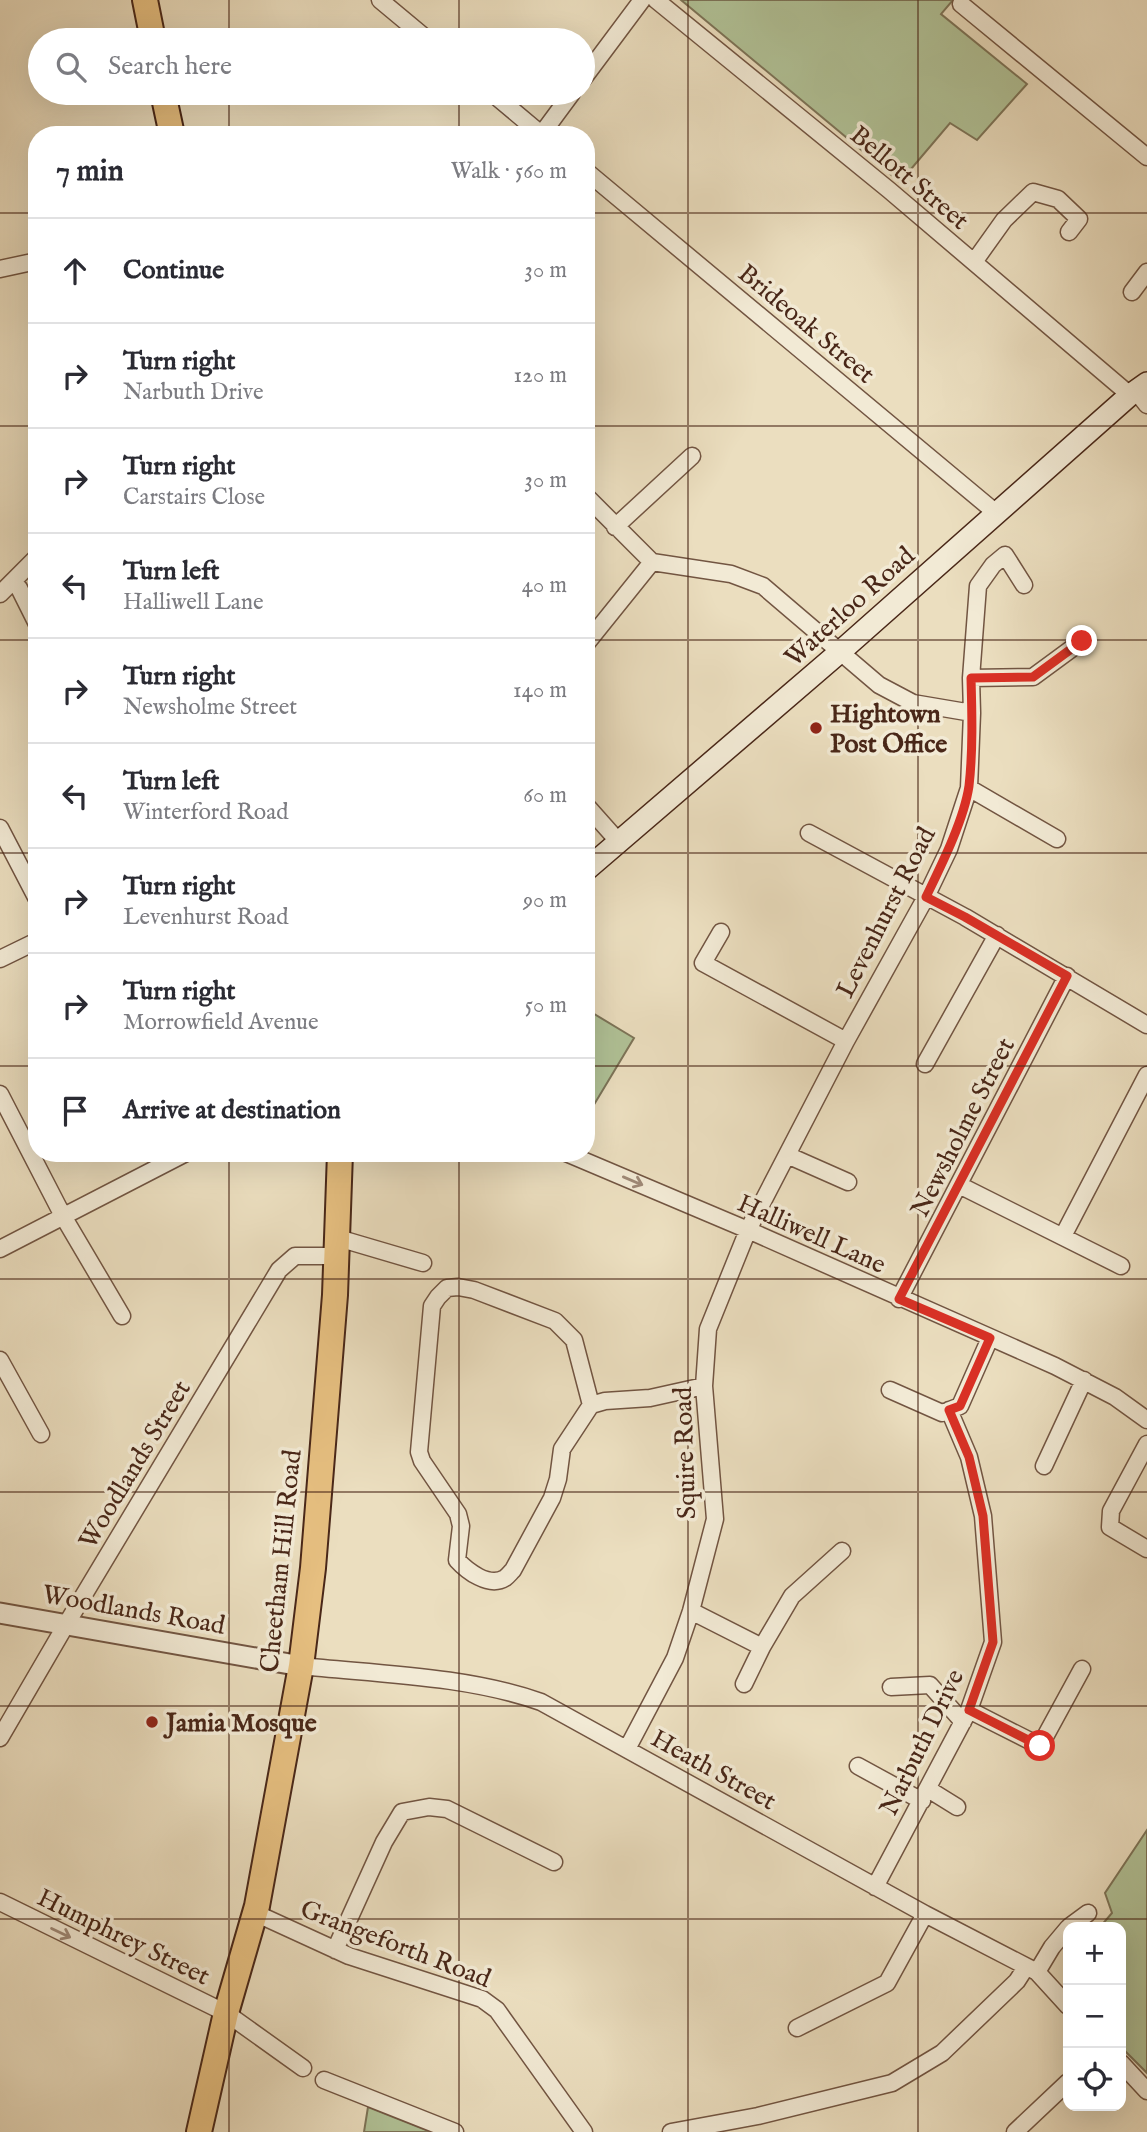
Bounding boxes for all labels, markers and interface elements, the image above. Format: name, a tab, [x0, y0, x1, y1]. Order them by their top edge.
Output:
search box	[28, 28, 595, 105]
icon: search	[52, 48, 90, 86]
text: Search here	[108, 50, 232, 83]
street label: Bellott Street	[843, 119, 975, 238]
text: 7 min	[56, 153, 124, 191]
text: Walk · 560 m	[451, 157, 567, 186]
icon: ahead	[56, 252, 94, 290]
text: Continue	[123, 254, 224, 287]
text: 30 m	[524, 256, 567, 285]
street label: Brideoak Street	[731, 257, 881, 391]
text: Turn right	[123, 345, 236, 378]
icon: right	[56, 357, 94, 395]
text: 120 m	[514, 361, 567, 390]
text: Narbuth Drive	[123, 378, 263, 407]
text: Turn right	[123, 450, 236, 483]
icon: right	[56, 462, 94, 500]
text: 30 m	[524, 466, 567, 495]
text: Carstairs Close	[123, 483, 265, 512]
street label: Waterloo Road	[778, 540, 922, 674]
text: Turn left	[123, 555, 220, 588]
icon: left	[56, 567, 94, 605]
text: 40 m	[522, 571, 567, 600]
text: Halliwell Lane	[123, 588, 264, 617]
route end	[1066, 625, 1097, 656]
text: Turn right	[123, 660, 236, 693]
icon: right	[56, 672, 94, 710]
text: 140 m	[513, 676, 567, 705]
text: Newsholme Street	[123, 693, 297, 722]
place label: Hightown Post Office	[830, 698, 947, 761]
marker: Hightown Post Office	[808, 720, 824, 736]
text: Turn left	[123, 765, 220, 798]
icon: left	[56, 777, 94, 815]
text: 60 m	[523, 781, 567, 810]
text: Winterford Road	[123, 798, 288, 827]
street label: Levenhurst Road	[829, 822, 944, 1004]
text: Turn right	[123, 870, 236, 903]
icon: right	[56, 882, 94, 920]
text: 90 m	[523, 886, 567, 915]
text: Levenhurst Road	[123, 903, 288, 932]
text: Turn right	[123, 975, 236, 1008]
icon: right	[56, 987, 94, 1025]
text: 50 m	[525, 991, 567, 1020]
text: Morrowfield Avenue	[123, 1008, 319, 1037]
street label: Newsholme Street	[904, 1032, 1023, 1223]
icon: arrive	[56, 1092, 94, 1130]
text: Arrive at destination	[123, 1094, 341, 1127]
one-way arrow	[621, 1176, 643, 1189]
street label: Halliwell Lane	[732, 1187, 891, 1282]
street label: Woodlands Street	[72, 1374, 199, 1555]
street label: Squire Road	[667, 1386, 704, 1520]
street label: Cheetham Hill Road	[253, 1448, 310, 1674]
street label: Woodlands Road	[40, 1578, 228, 1643]
street label: Narbuth Drive	[873, 1664, 972, 1821]
place label: Jamia Mosque	[163, 1707, 317, 1740]
marker: Jamia Mosque	[144, 1714, 160, 1730]
street label: Heath Street	[645, 1722, 782, 1818]
route start	[1024, 1730, 1055, 1761]
street label: Humphrey Street	[32, 1881, 215, 1993]
street label: Grangeforth Road	[296, 1893, 495, 1996]
map controls	[1063, 1922, 1126, 2111]
button: +	[1063, 1922, 1126, 1985]
one-way arrow	[50, 1926, 71, 1940]
button: −	[1063, 1985, 1126, 2048]
button: locate	[1063, 2048, 1126, 2111]

